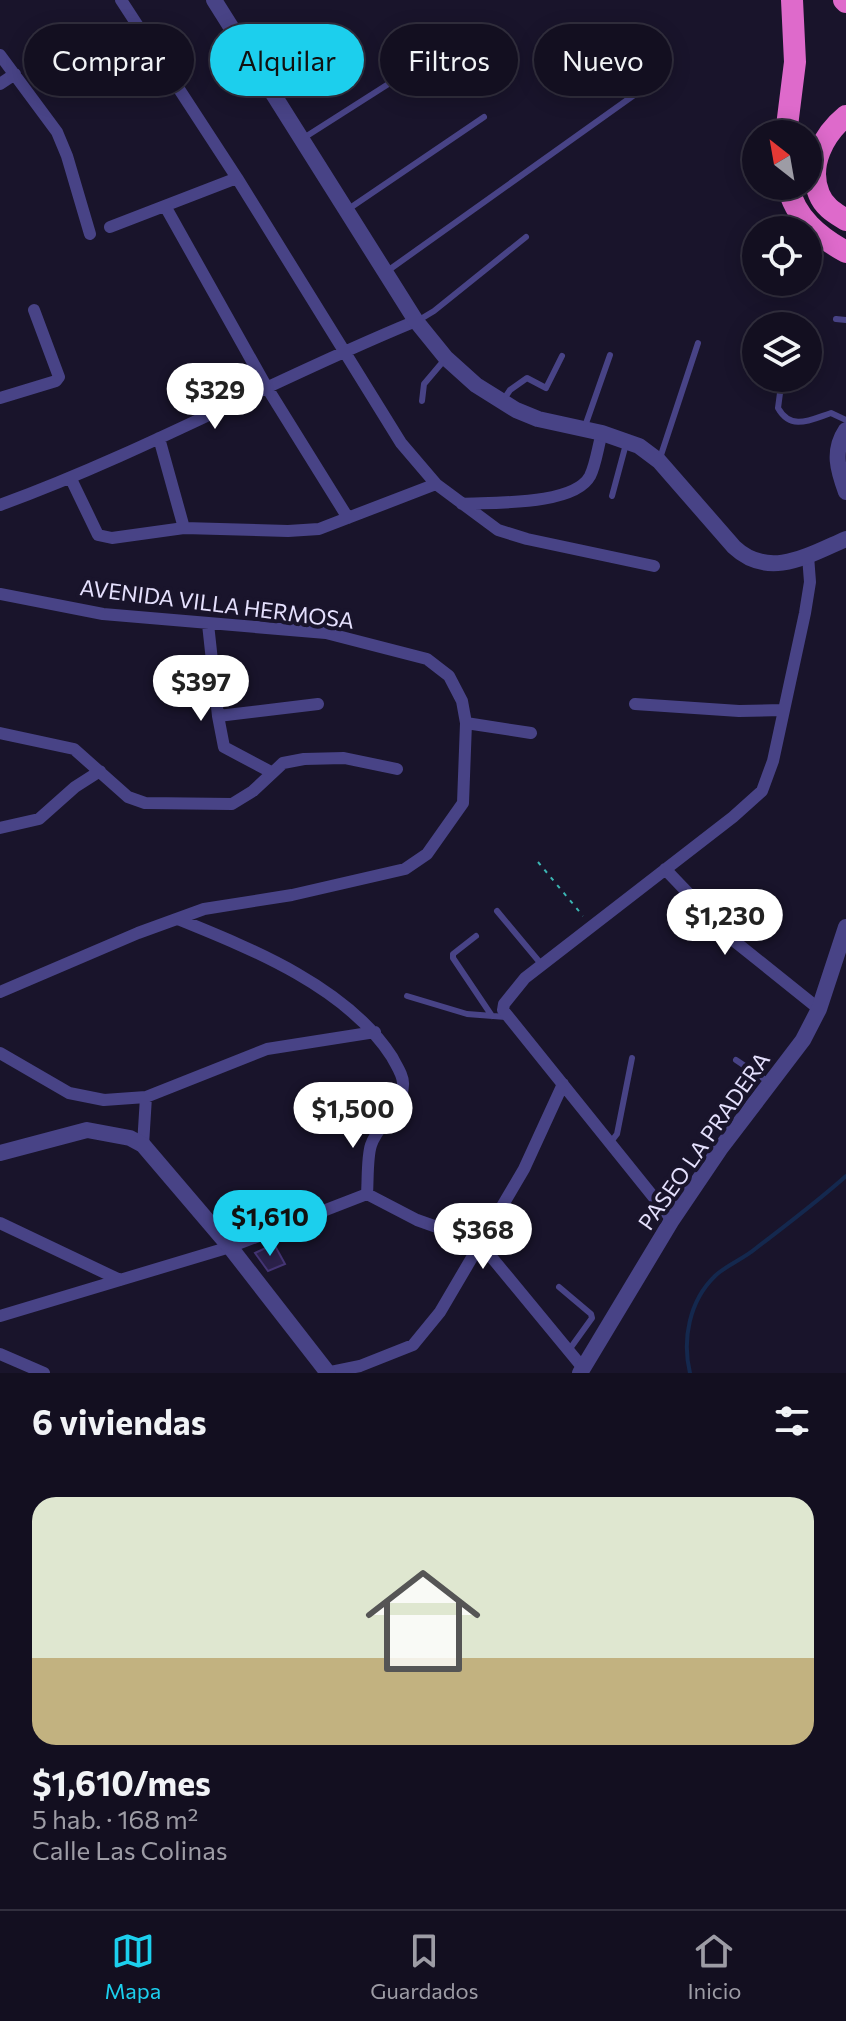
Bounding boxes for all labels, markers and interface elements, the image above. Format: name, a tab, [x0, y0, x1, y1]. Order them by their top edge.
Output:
chip: Comprar	[24, 24, 194, 96]
chip: Alquilar	[210, 24, 364, 96]
chip: Filtros	[380, 24, 518, 96]
chip: Nuevo	[534, 24, 672, 96]
north arrow	[742, 120, 822, 200]
map controls	[742, 120, 822, 392]
button: locate	[742, 216, 822, 296]
button: layers	[742, 312, 822, 392]
pin: $329	[168, 363, 262, 431]
text: $329	[185, 373, 245, 404]
street label: AVENIDA VILLA HERMOSA	[78, 573, 356, 634]
pin: $397	[154, 655, 248, 723]
text: $397	[171, 665, 231, 696]
pin: $1,230	[660, 889, 790, 957]
text: $1,230	[685, 899, 765, 930]
street label: PASEO LA PRADERA	[632, 1047, 775, 1235]
pin: $1,500	[288, 1082, 418, 1150]
text: $1,500	[312, 1092, 394, 1123]
pin: $1,610	[205, 1190, 335, 1258]
text: $1,610	[231, 1200, 309, 1231]
pin: $368	[436, 1203, 530, 1271]
text: $368	[452, 1213, 514, 1244]
icon: filters	[770, 1399, 814, 1443]
text: 6 viviendas	[32, 1400, 207, 1442]
icon: home	[351, 1549, 495, 1693]
text: $1,610/mes	[32, 1761, 211, 1803]
text: 5 hab. · 168 m²	[32, 1803, 198, 1834]
text: Calle Las Colinas	[32, 1834, 228, 1865]
tab: Mapa	[104, 1929, 161, 2004]
tab: Guardados	[370, 1929, 478, 2004]
tab: Inicio	[687, 1929, 742, 2004]

